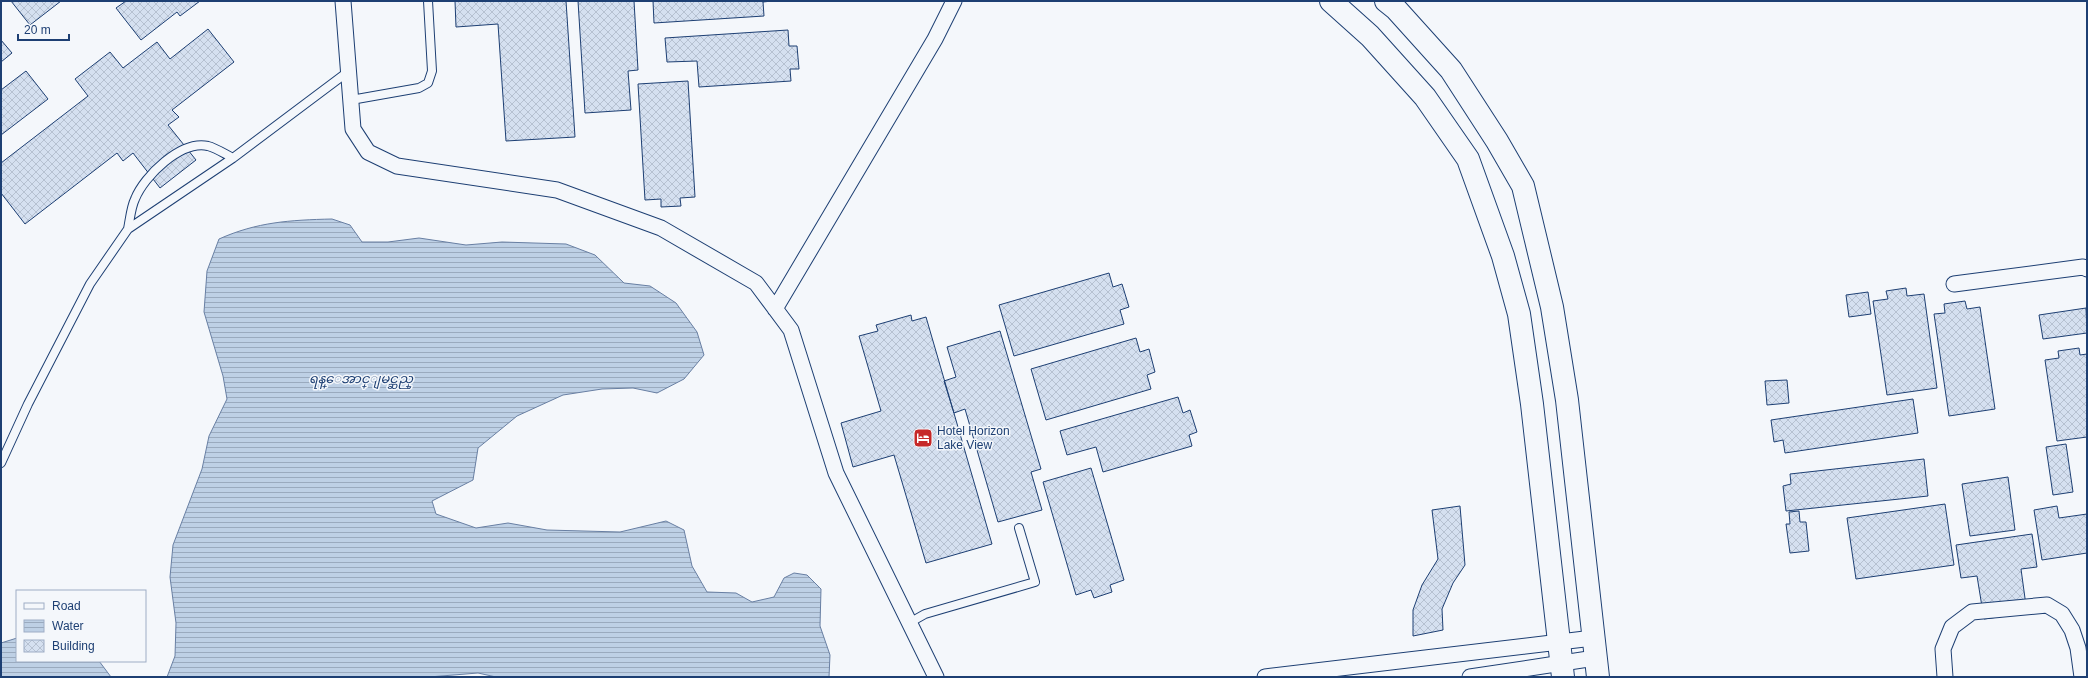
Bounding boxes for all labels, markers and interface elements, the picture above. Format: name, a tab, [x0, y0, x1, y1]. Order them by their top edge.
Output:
scale bar	[18, 16, 69, 42]
text: 20 m	[24, 23, 51, 37]
water label: ရန္ေအာင္ျမင္ဆည္	[309, 371, 414, 390]
place label: Hotel Horizon Lake View	[937, 424, 1010, 452]
hotel icon: Hotel Horizon Lake View	[912, 427, 934, 449]
legend	[16, 590, 146, 662]
text: Road	[52, 599, 81, 613]
text: Water	[52, 619, 84, 633]
text: Building	[52, 639, 95, 653]

